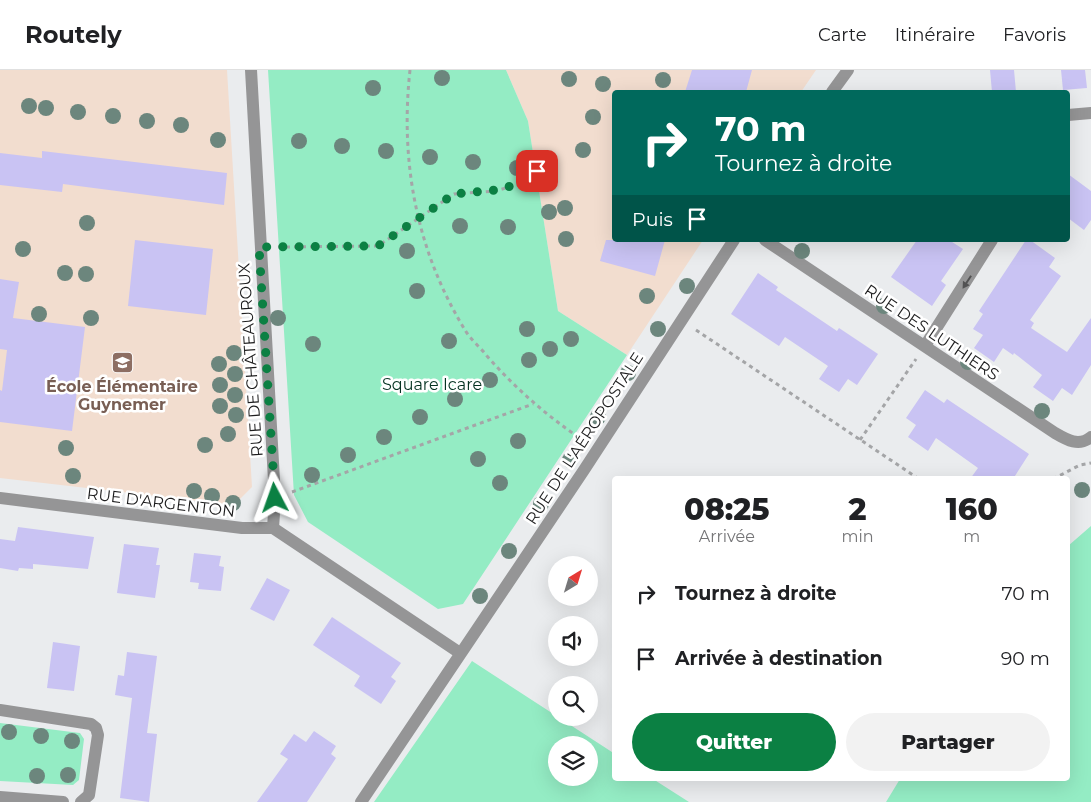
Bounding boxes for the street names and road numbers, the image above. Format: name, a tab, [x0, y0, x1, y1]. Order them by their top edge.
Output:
street label: RUE DE CHÂTEAUROUX	[234, 262, 267, 458]
street label: RUE DES LUTHIERS	[861, 280, 1003, 385]
street label: RUE DE L'AÉROPOSTALE	[522, 349, 647, 528]
street label: RUE D'ARGENTON	[86, 484, 236, 521]

